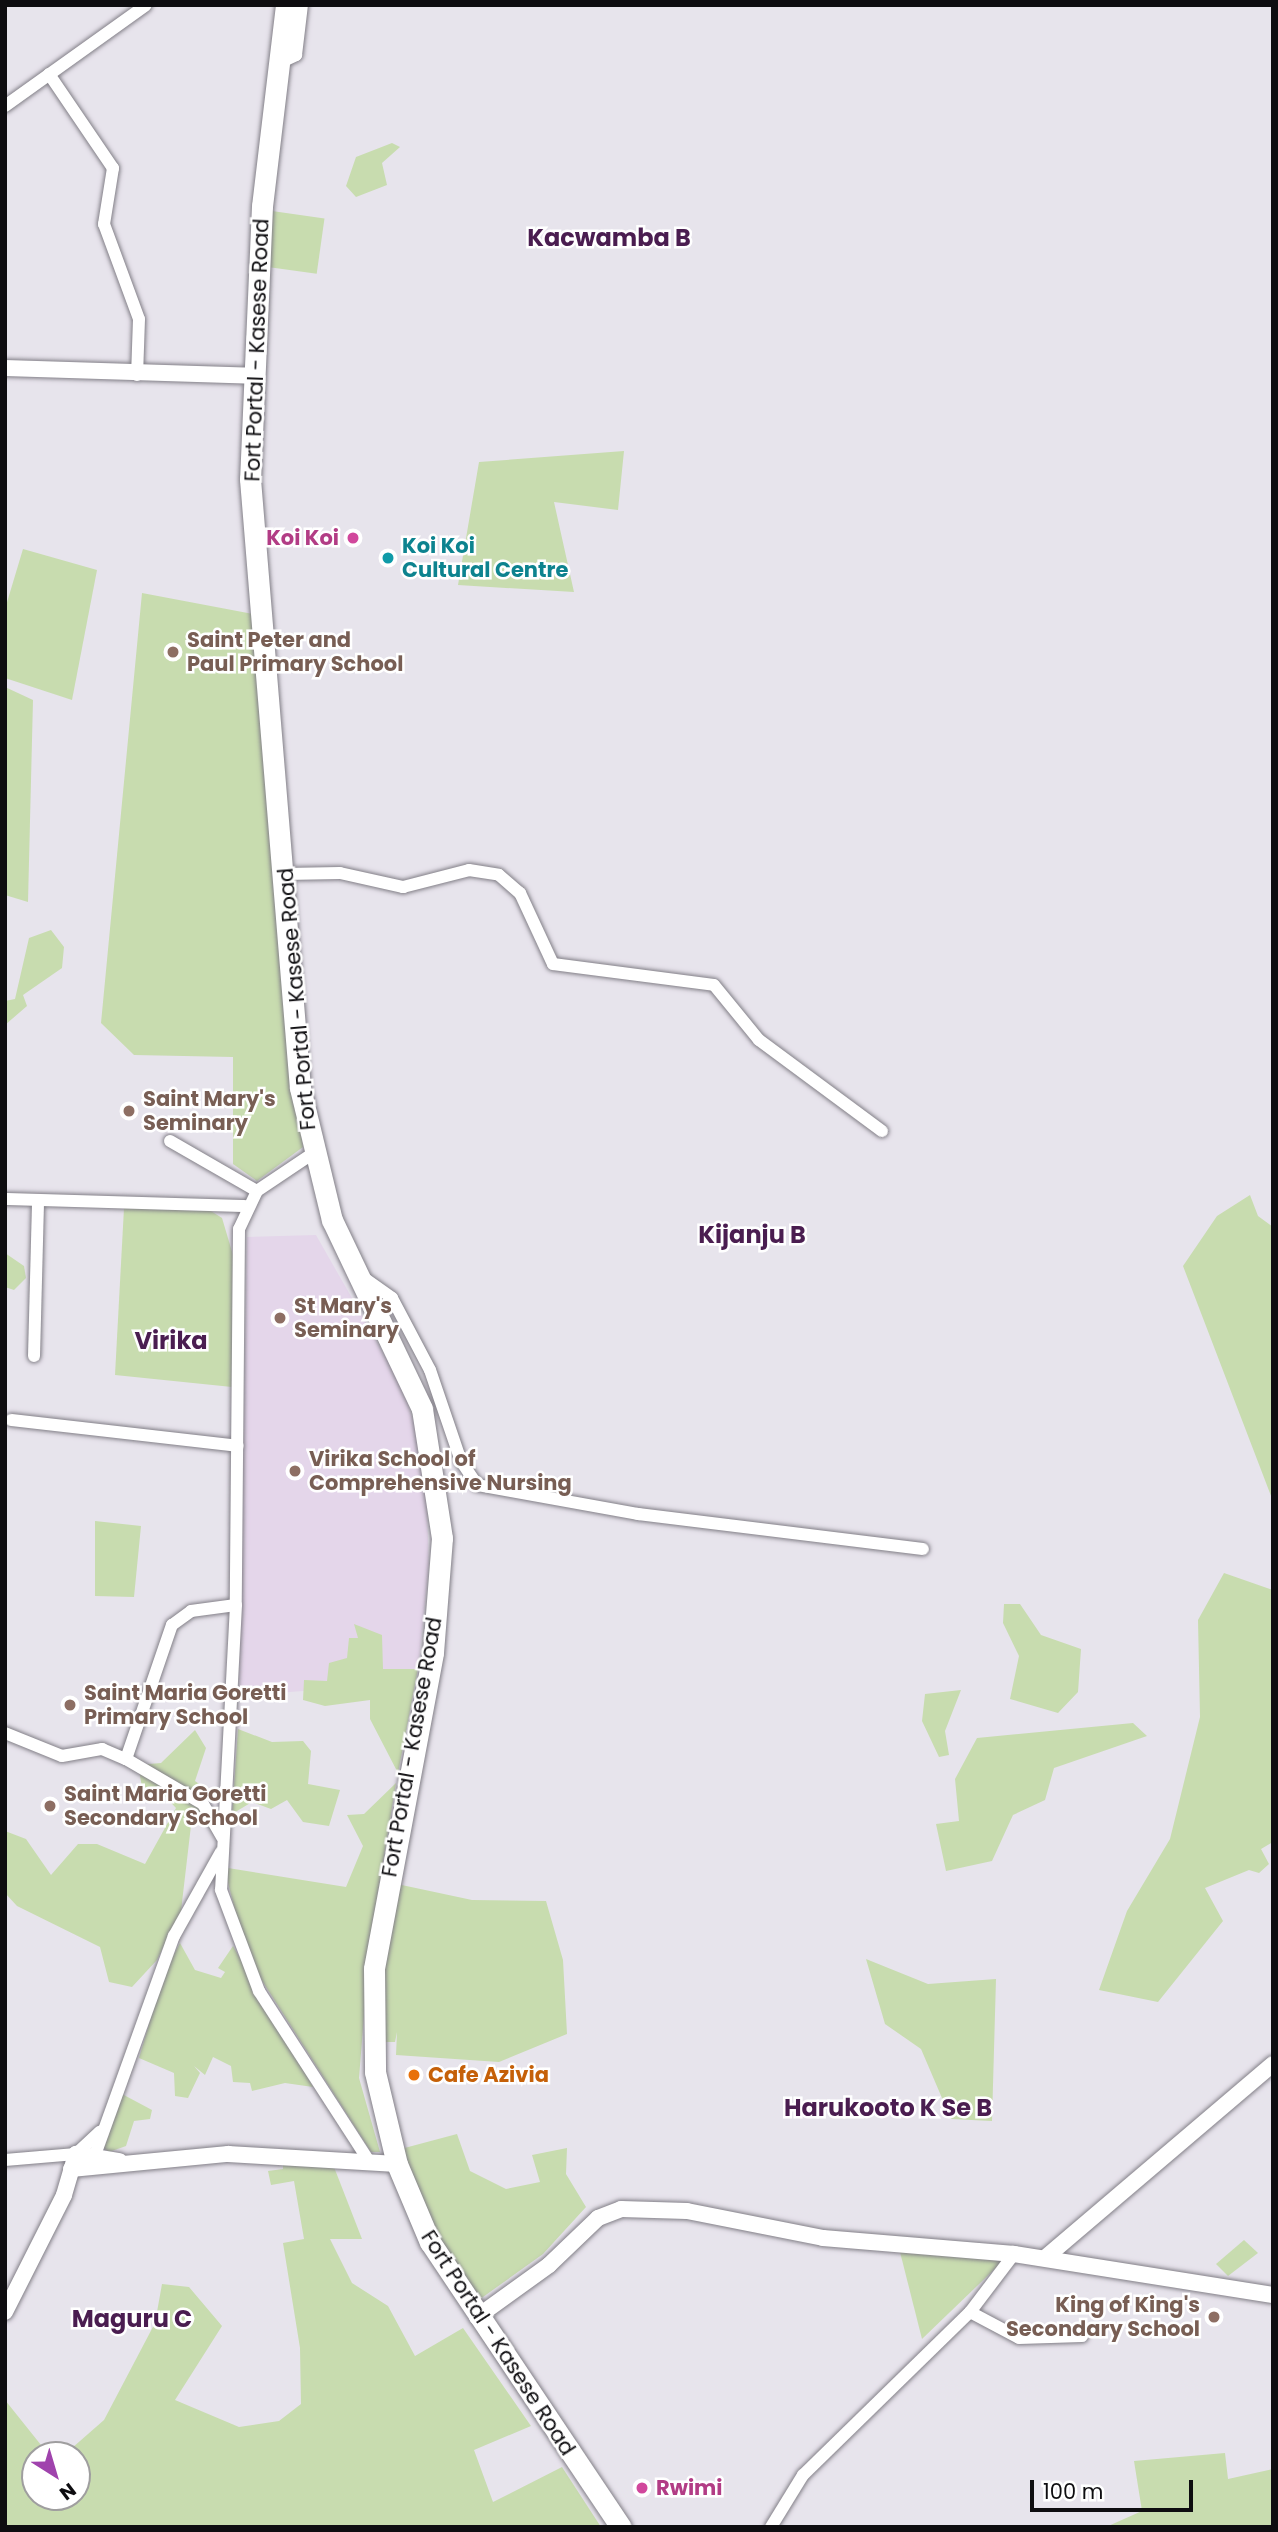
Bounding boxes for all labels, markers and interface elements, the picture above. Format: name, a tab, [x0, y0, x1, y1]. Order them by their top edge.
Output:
street label: Fort Portal - Kasese Road	[240, 218, 274, 482]
district label: Kacwamba B	[527, 224, 691, 252]
place label: Koi Koi	[266, 525, 339, 551]
marker: Koi Koi	[345, 530, 361, 546]
place label: Koi Koi Cultural Centre	[402, 533, 568, 583]
marker: Koi Koi Cultural Centre	[380, 550, 396, 566]
place label: Saint Peter and Paul Primary School	[187, 627, 403, 677]
marker: Saint Peter and Paul Primary School	[165, 644, 181, 660]
street label: Fort Portal - Kasese Road	[273, 867, 321, 1131]
place label: Saint Mary's Seminary	[143, 1086, 276, 1136]
marker: Saint Mary's Seminary	[121, 1103, 137, 1119]
district label: Kijanju B	[698, 1221, 806, 1249]
place label: St Mary's Seminary	[294, 1293, 399, 1343]
marker: St Mary's Seminary	[272, 1310, 288, 1326]
district label: Virika	[134, 1327, 208, 1355]
place label: Virika School of Comprehensive Nursing	[309, 1446, 572, 1496]
marker: Virika School of Comprehensive Nursing	[287, 1463, 303, 1479]
street label: Fort Portal - Kasese Road	[377, 1615, 447, 1879]
place label: Saint Maria Goretti Primary School	[84, 1680, 286, 1730]
marker: Saint Maria Goretti Primary School	[62, 1697, 78, 1713]
place label: Saint Maria Goretti Secondary School	[64, 1781, 266, 1831]
marker: Saint Maria Goretti Secondary School	[42, 1798, 58, 1814]
place label: Cafe Azivia	[428, 2062, 549, 2088]
marker: Cafe Azivia	[406, 2067, 422, 2083]
district label: Harukooto K Se B	[784, 2094, 992, 2122]
street label: Fort Portal - Kasese Road	[416, 2226, 580, 2460]
place label: King of King's Secondary School	[1006, 2292, 1200, 2342]
district label: Maguru C	[72, 2305, 192, 2333]
marker: King of King's Secondary School	[1206, 2309, 1222, 2325]
north arrow	[21, 2441, 91, 2511]
scale bar	[1033, 2466, 1196, 2510]
place label: Rwimi	[656, 2475, 723, 2501]
text: N	[54, 2476, 82, 2507]
text: 100 m	[1043, 2477, 1103, 2506]
marker: Rwimi	[634, 2480, 650, 2496]

